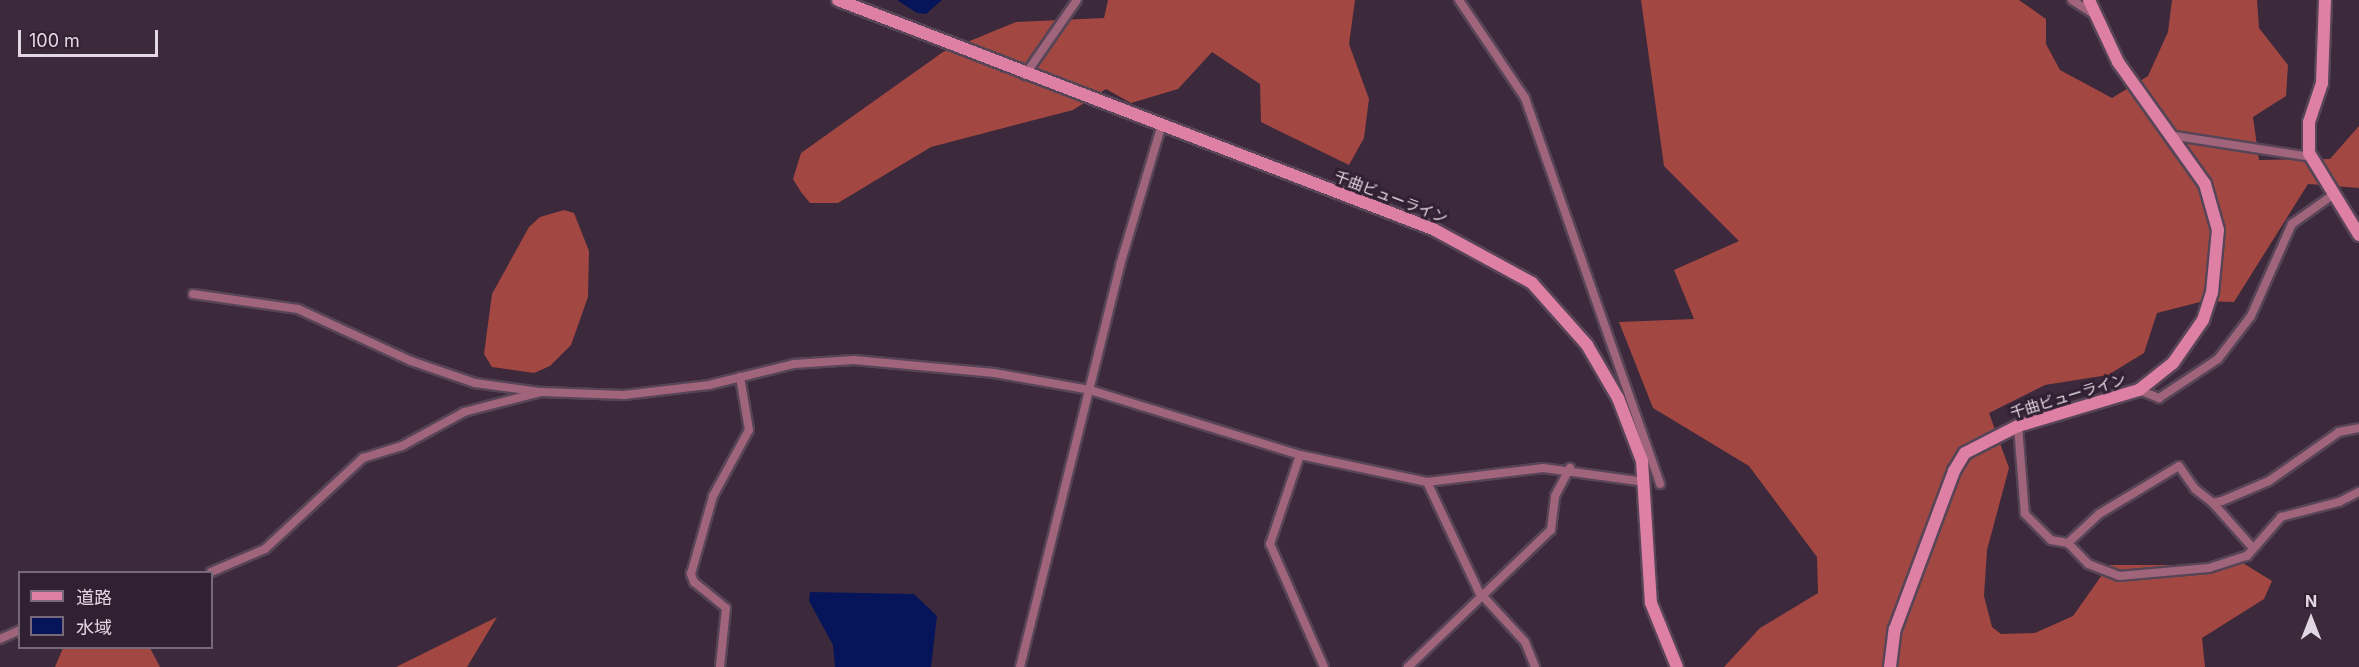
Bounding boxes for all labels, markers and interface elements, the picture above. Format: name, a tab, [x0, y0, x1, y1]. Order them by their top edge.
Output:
scale bar	[21, 18, 160, 56]
text: 100 m	[29, 30, 80, 51]
street label: 千曲ビューライン	[1332, 167, 1450, 227]
street label: 千曲ビューライン	[2008, 370, 2128, 422]
legend	[18, 571, 213, 649]
text: 道路	[76, 587, 112, 608]
north arrow	[2281, 589, 2341, 649]
text: N	[2305, 591, 2317, 611]
text: 水域	[76, 617, 112, 638]

